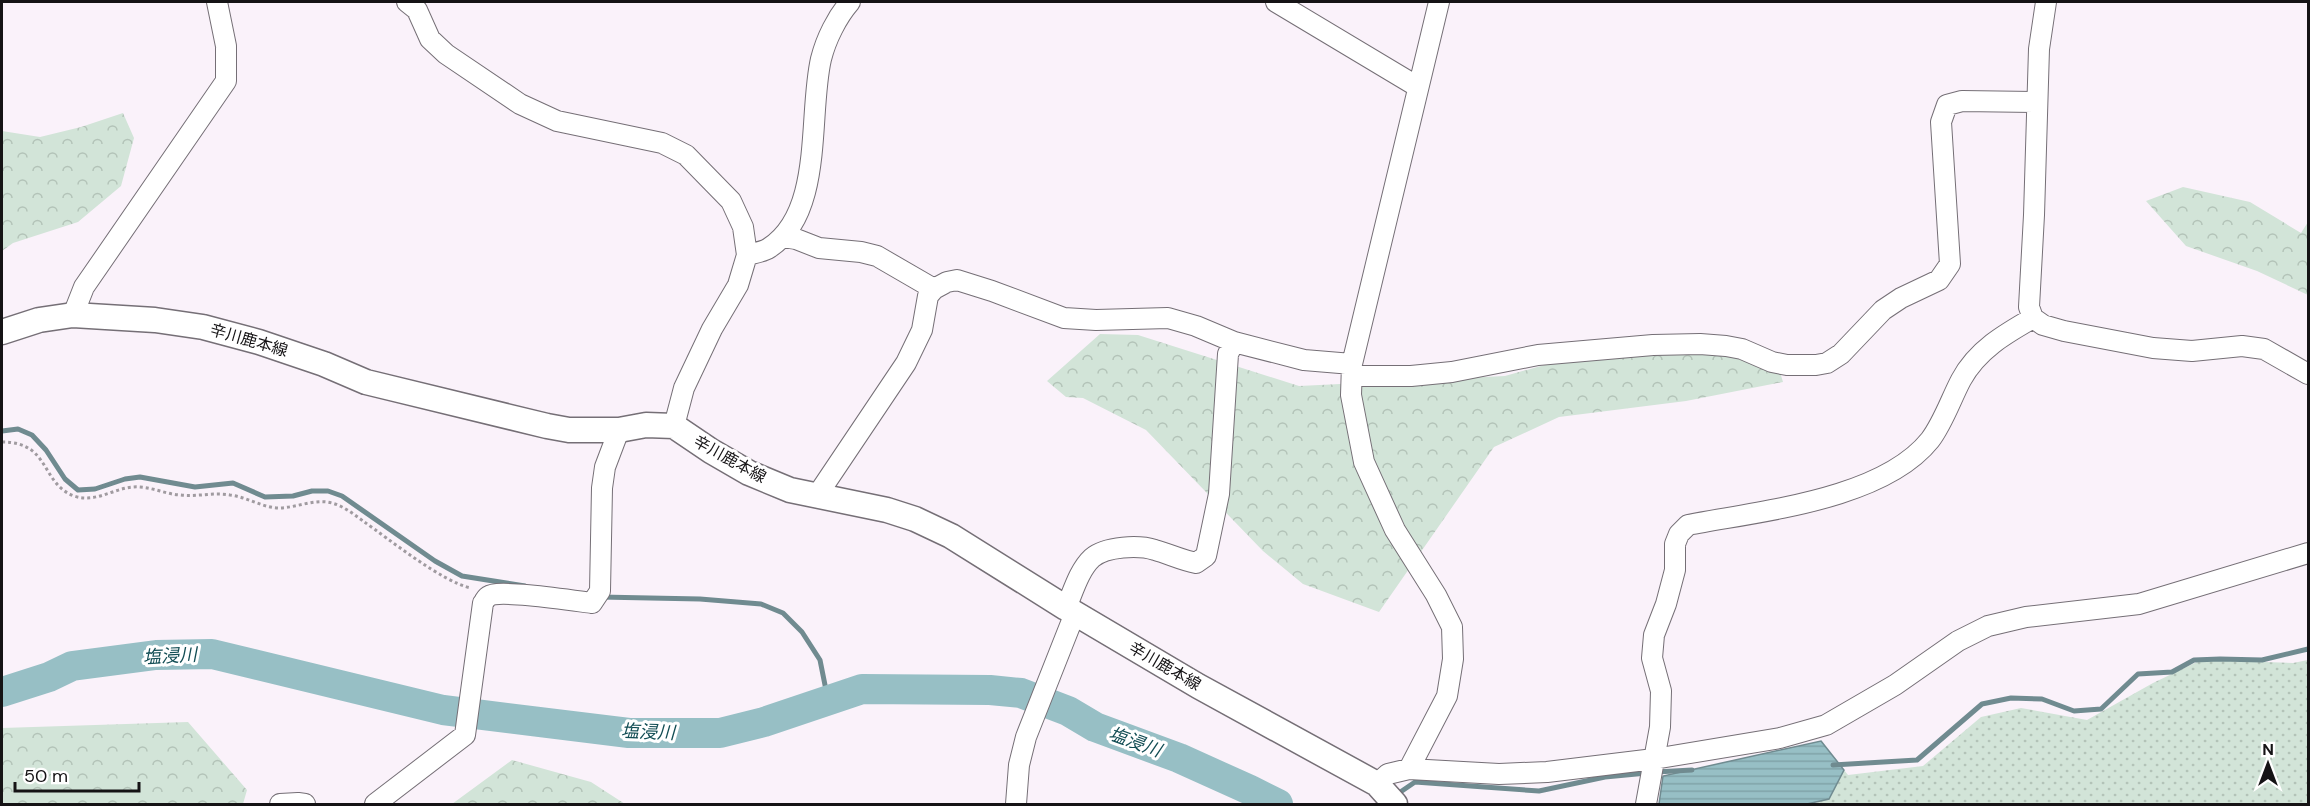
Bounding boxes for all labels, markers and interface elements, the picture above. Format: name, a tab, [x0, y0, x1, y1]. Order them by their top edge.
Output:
street label: 辛川鹿本線	[208, 319, 290, 361]
street label: 辛川鹿本線	[690, 430, 770, 488]
street label: 辛川鹿本線	[1125, 637, 1205, 695]
water label: 塩浸川	[142, 642, 200, 669]
water label: 塩浸川	[621, 719, 677, 745]
water label: 塩浸川	[1106, 721, 1166, 763]
north arrow	[2238, 734, 2298, 794]
text: N	[2262, 739, 2274, 760]
scale bar	[15, 755, 140, 793]
text: 50 m	[24, 764, 68, 788]

